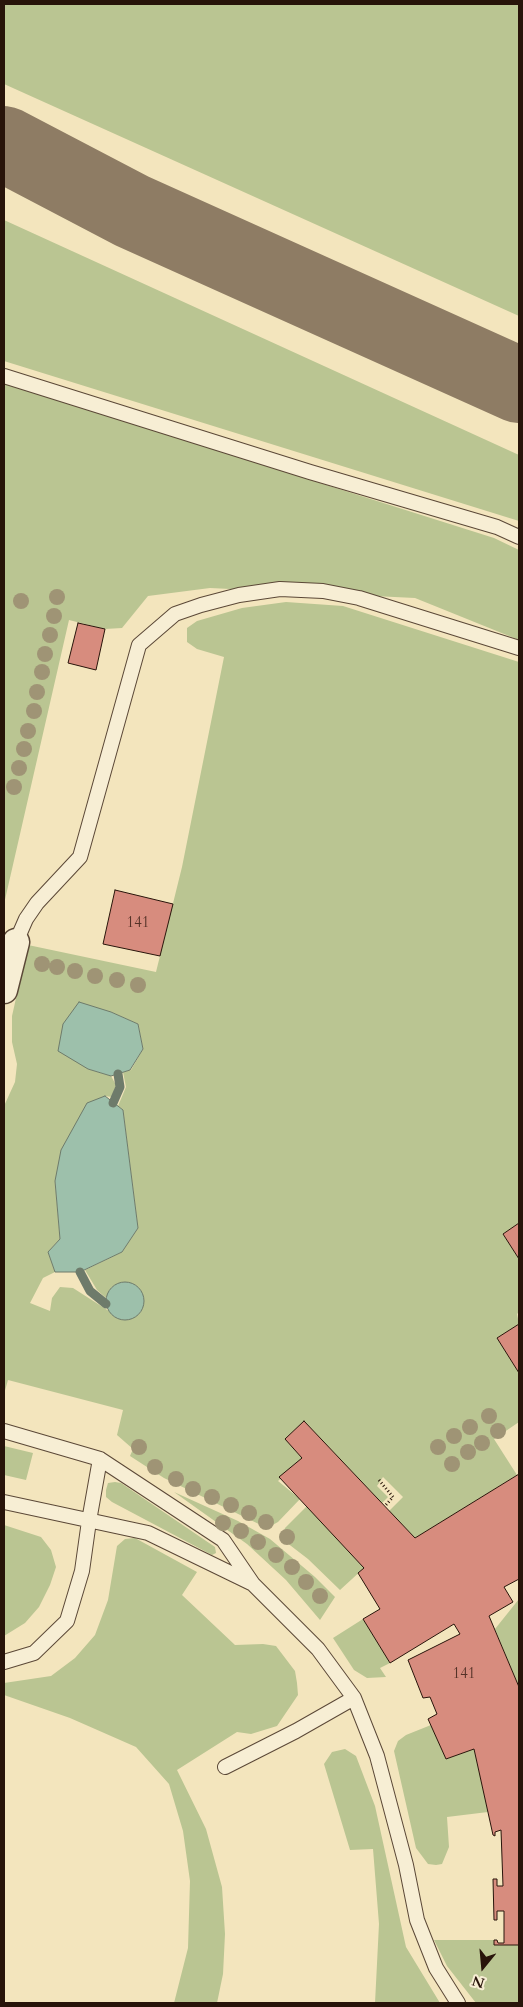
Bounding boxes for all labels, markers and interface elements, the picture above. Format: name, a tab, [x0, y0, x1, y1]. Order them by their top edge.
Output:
house number: 141	[126, 915, 150, 933]
house number: 141	[452, 1666, 476, 1684]
north arrow	[458, 1942, 508, 1992]
text: N	[470, 1971, 487, 1993]

